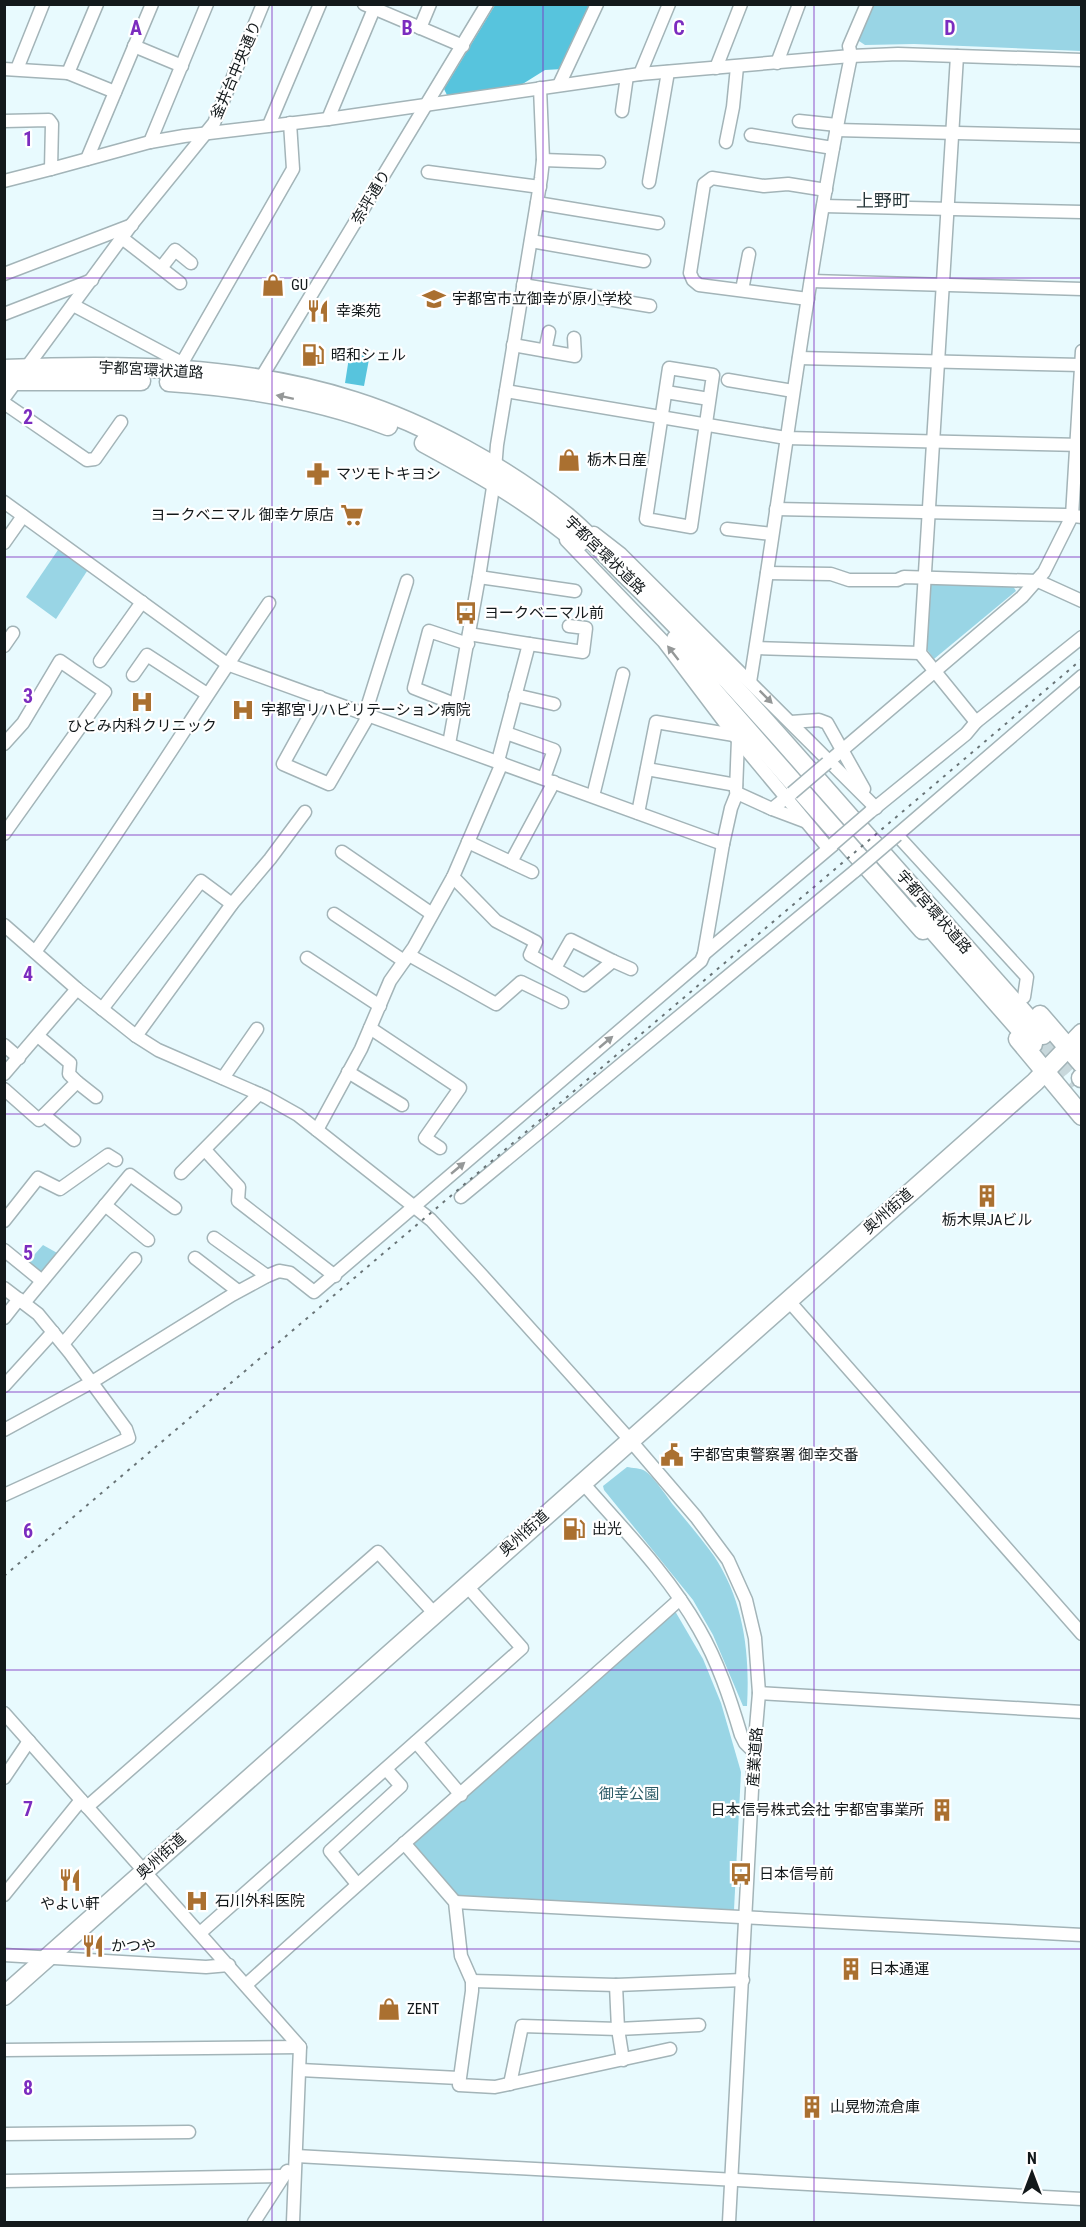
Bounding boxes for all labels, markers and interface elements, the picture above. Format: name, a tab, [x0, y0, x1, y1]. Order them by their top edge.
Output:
text: A	[130, 16, 142, 40]
text: B	[401, 16, 413, 40]
text: C	[673, 16, 685, 40]
text: D	[944, 16, 956, 40]
street label: 釜井台中央通り	[207, 18, 265, 122]
text: 1	[23, 127, 33, 151]
street label: 奈坪通り	[348, 167, 394, 227]
district label: 上野町	[856, 190, 910, 211]
shop icon: GU	[260, 272, 286, 298]
place label: GU	[291, 276, 308, 294]
school or university icon: 宇都宮市立御幸が原小学校	[421, 286, 447, 312]
place label: 宇都宮市立御幸が原小学校	[452, 290, 632, 308]
restaurant icon: 幸楽苑	[305, 298, 331, 324]
place label: 幸楽苑	[336, 302, 381, 320]
fuel station icon: 昭和シェル	[300, 342, 326, 368]
place label: 昭和シェル	[331, 346, 406, 364]
street label: 宇都宮環状道路	[98, 358, 204, 382]
one-way arrow	[276, 392, 295, 401]
text: 2	[23, 405, 33, 429]
shop icon: 栃木日産	[556, 447, 582, 473]
place label: 栃木日産	[587, 451, 647, 469]
pharmacy icon: マツモトキヨシ	[305, 461, 331, 487]
place label: マツモトキヨシ	[336, 465, 441, 483]
supermarket icon: ヨークベニマル 御幸ケ原店	[339, 502, 365, 528]
place label: ヨークベニマル 御幸ケ原店	[151, 506, 334, 524]
street label: 宇都宮環状道路	[561, 512, 649, 598]
bus stop icon: ヨークベニマル前	[453, 600, 479, 626]
place label: ヨークベニマル前	[484, 604, 604, 622]
one-way arrow	[667, 646, 679, 661]
text: 3	[23, 684, 33, 708]
hospital icon: ひとみ内科クリニック	[129, 689, 155, 715]
one-way arrow	[758, 690, 773, 704]
hospital icon: 宇都宮リハビリテーション病院	[230, 697, 256, 723]
place label: 宇都宮リハビリテーション病院	[261, 701, 471, 719]
place label: ひとみ内科クリニック	[67, 717, 217, 735]
street label: 宇都宮環状道路	[893, 866, 975, 958]
text: 4	[23, 962, 33, 986]
one-way arrow	[598, 1036, 613, 1049]
one-way arrow	[450, 1162, 465, 1175]
building icon: 栃木県JAビル	[974, 1183, 1000, 1209]
street label: 奥州街道	[859, 1185, 917, 1237]
place label: 栃木県JAビル	[942, 1211, 1032, 1229]
text: 5	[23, 1241, 33, 1265]
public building icon: 宇都宮東警察署 御幸交番	[659, 1442, 685, 1468]
place label: 宇都宮東警察署 御幸交番	[690, 1446, 858, 1464]
street label: 奥州街道	[496, 1506, 552, 1560]
fuel station icon: 出光	[561, 1516, 587, 1542]
text: 6	[23, 1519, 33, 1543]
place label: 出光	[592, 1520, 622, 1538]
street label: 産業道路	[744, 1726, 766, 1788]
park label: 御幸公園	[599, 1785, 659, 1803]
text: 7	[23, 1797, 33, 1821]
building icon: 日本信号株式会社 宇都宮事業所	[929, 1797, 955, 1823]
place label: 日本信号株式会社 宇都宮事業所	[711, 1801, 924, 1819]
street label: 奥州街道	[133, 1829, 189, 1883]
bus stop icon: 日本信号前	[728, 1861, 754, 1887]
place label: 日本信号前	[759, 1865, 834, 1883]
restaurant icon: やよい軒	[57, 1867, 83, 1893]
hospital icon: 石川外科医院	[184, 1888, 210, 1914]
place label: 石川外科医院	[215, 1892, 305, 1910]
place label: やよい軒	[40, 1895, 100, 1913]
restaurant icon: かつや	[80, 1933, 106, 1959]
place label: かつや	[111, 1937, 156, 1955]
building icon: 日本通運	[838, 1956, 864, 1982]
place label: 日本通運	[869, 1960, 929, 1978]
shop icon: ZENT	[376, 1996, 402, 2022]
place label: ZENT	[407, 2000, 439, 2018]
text: 8	[23, 2076, 33, 2100]
building icon: 山晃物流倉庫	[799, 2094, 825, 2120]
place label: 山晃物流倉庫	[830, 2098, 920, 2116]
north arrow	[1002, 2143, 1062, 2203]
text: N	[1027, 2149, 1037, 2168]

